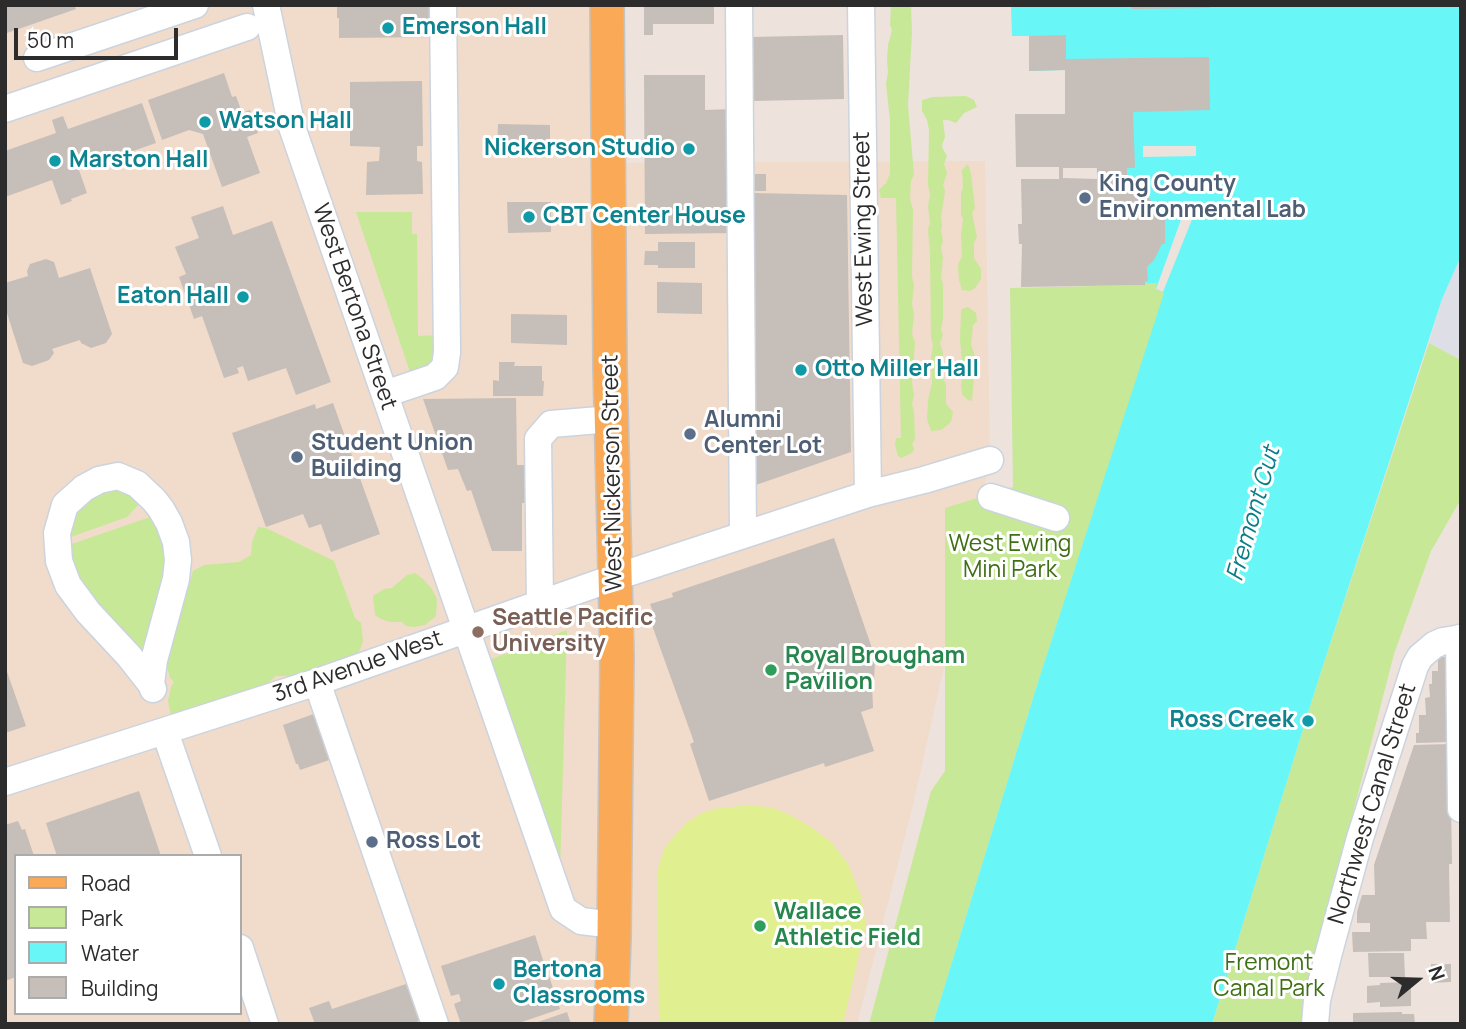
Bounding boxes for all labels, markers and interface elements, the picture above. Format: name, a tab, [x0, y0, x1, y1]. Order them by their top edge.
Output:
scale bar	[18, 14, 182, 58]
place label: Emerson Hall	[402, 14, 547, 42]
marker: Emerson Hall	[380, 20, 396, 36]
text: 50 m	[27, 26, 74, 54]
place label: Watson Hall	[219, 108, 352, 136]
marker: Watson Hall	[197, 114, 213, 130]
street label: West Ewing Street	[849, 131, 879, 327]
place label: Nickerson Studio	[484, 135, 675, 163]
marker: Nickerson Studio	[681, 141, 697, 157]
place label: Marston Hall	[69, 147, 208, 175]
marker: Marston Hall	[47, 153, 63, 169]
place label: King County Environmental Lab	[1099, 171, 1306, 225]
marker: King County Environmental Lab	[1077, 190, 1093, 206]
street label: West Bertona Street	[306, 200, 402, 414]
place label: CBT Center House	[543, 203, 746, 231]
marker: CBT Center House	[521, 209, 537, 225]
place label: Eaton Hall	[117, 283, 229, 311]
marker: Eaton Hall	[235, 289, 251, 305]
street label: West Nickerson Street	[597, 354, 629, 592]
place label: Otto Miller Hall	[815, 356, 979, 384]
marker: Otto Miller Hall	[793, 362, 809, 378]
place label: Alumni Center Lot	[704, 407, 822, 461]
marker: Alumni Center Lot	[682, 426, 698, 442]
place label: Student Union Building	[311, 430, 473, 484]
water label: Fremont Cut	[1221, 444, 1287, 584]
marker: Student Union Building	[289, 449, 305, 465]
park label: West Ewing Mini Park	[949, 531, 1071, 585]
place label: Seattle Pacific University	[492, 605, 653, 659]
marker: Seattle Pacific University	[470, 624, 486, 640]
street label: 3rd Avenue West	[270, 625, 446, 709]
place label: Royal Brougham Pavilion	[785, 643, 965, 697]
marker: Royal Brougham Pavilion	[763, 662, 779, 678]
street label: Northwest Canal Street	[1323, 680, 1423, 928]
place label: Ross Creek	[1169, 707, 1294, 735]
marker: Ross Creek	[1300, 713, 1316, 729]
place label: Ross Lot	[386, 828, 481, 856]
marker: Ross Lot	[364, 834, 380, 850]
legend	[14, 854, 242, 1015]
text: Road	[81, 869, 131, 897]
place label: Wallace Athletic Field	[774, 899, 921, 953]
text: Park	[81, 904, 123, 932]
marker: Wallace Athletic Field	[752, 918, 768, 934]
text: Water	[81, 939, 139, 967]
north arrow	[1382, 945, 1452, 1015]
park label: Fremont Canal Park	[1213, 950, 1325, 1004]
place label: Bertona Classrooms	[513, 957, 645, 1011]
text: N	[1422, 962, 1451, 984]
text: Building	[81, 974, 158, 1002]
marker: Bertona Classrooms	[491, 976, 507, 992]

